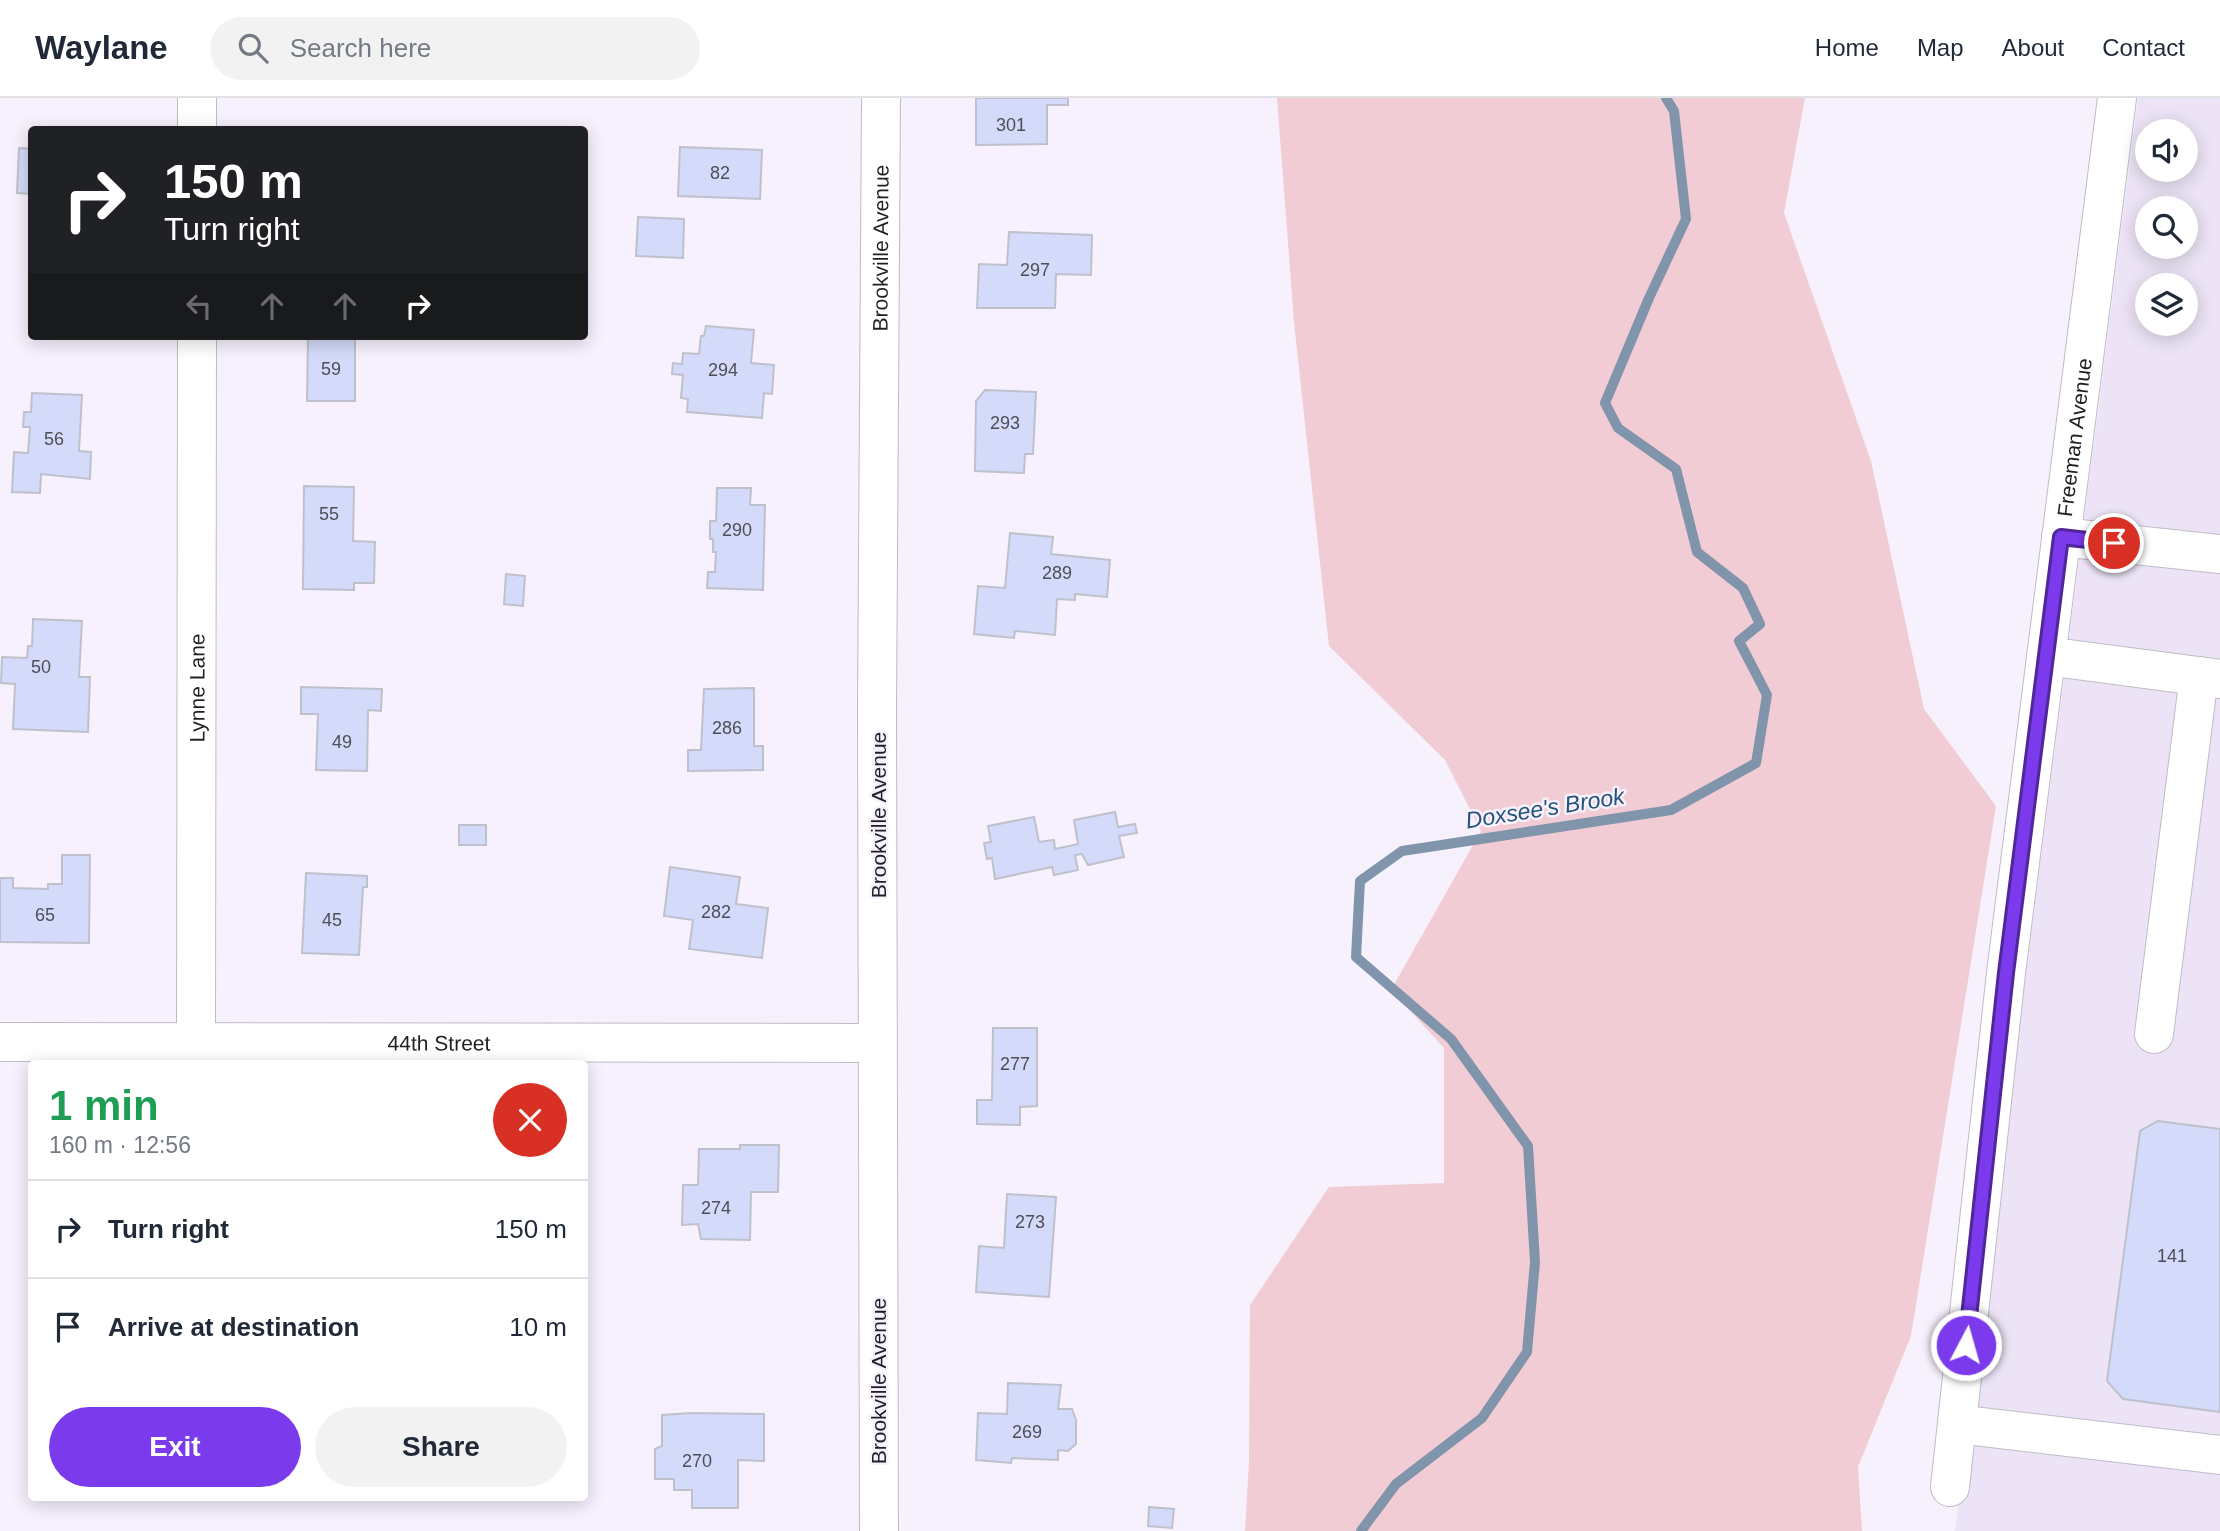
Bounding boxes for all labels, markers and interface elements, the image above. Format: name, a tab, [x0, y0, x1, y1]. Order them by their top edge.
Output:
search box	[210, 17, 700, 80]
text: Waylane	[35, 29, 168, 66]
icon: search	[234, 29, 272, 67]
text: Search here	[290, 33, 431, 63]
text: Home	[1815, 34, 1879, 61]
text: Map	[1917, 34, 1964, 61]
text: About	[2002, 34, 2064, 61]
text: Contact	[2102, 34, 2185, 61]
house number: 301	[996, 115, 1026, 135]
map controls	[2135, 119, 2198, 336]
button: sound	[2135, 119, 2198, 182]
icon: right	[49, 154, 140, 245]
text: 150 m	[164, 154, 303, 208]
house number: 82	[710, 163, 730, 183]
street label: Brookville Avenue	[868, 165, 892, 331]
button: search	[2135, 196, 2198, 259]
text: Turn right	[164, 211, 300, 247]
house number: 297	[1020, 260, 1050, 280]
button: layers	[2135, 273, 2198, 336]
icon: left	[180, 287, 218, 325]
icon: ahead	[253, 287, 291, 325]
icon: ahead	[326, 287, 364, 325]
icon: right	[399, 287, 437, 325]
street label: Freeman Avenue	[2052, 357, 2095, 518]
house number: 59	[321, 359, 341, 379]
house number: 294	[708, 360, 738, 380]
house number: 293	[990, 413, 1020, 433]
house number: 56	[44, 429, 64, 449]
house number: 55	[319, 504, 339, 524]
pin	[2084, 513, 2144, 573]
house number: 290	[722, 520, 752, 540]
icon: arrive	[2095, 524, 2133, 562]
house number: 289	[1042, 563, 1072, 583]
street label: Lynne Lane	[185, 633, 208, 743]
house number: 50	[31, 657, 51, 677]
house number: 286	[712, 718, 742, 738]
house number: 49	[332, 732, 352, 752]
street label: Brookville Avenue	[867, 732, 890, 898]
water label: Doxsee's Brook	[1464, 782, 1628, 833]
house number: 282	[701, 902, 731, 922]
house number: 65	[35, 905, 55, 925]
house number: 45	[322, 910, 342, 930]
street label: 44th Street	[388, 1031, 491, 1054]
house number: 277	[1000, 1054, 1030, 1074]
text: 1 min	[49, 1082, 159, 1129]
button: close	[493, 1083, 567, 1157]
text: 160 m · 12:56	[49, 1132, 191, 1158]
house number: 274	[701, 1198, 731, 1218]
icon: right	[49, 1210, 87, 1248]
house number: 273	[1015, 1212, 1045, 1232]
text: Turn right	[108, 1214, 229, 1244]
text: 150 m	[495, 1214, 567, 1244]
house number: 141	[2157, 1246, 2187, 1266]
street label: Brookville Avenue	[867, 1298, 890, 1464]
icon: arrive	[49, 1308, 87, 1346]
position arrow	[1929, 1308, 2003, 1382]
text: Arrive at destination	[108, 1312, 359, 1342]
text: 10 m	[509, 1312, 567, 1342]
button: Exit	[49, 1407, 301, 1487]
button: Share	[315, 1407, 567, 1487]
house number: 269	[1012, 1422, 1042, 1442]
house number: 270	[682, 1451, 712, 1471]

